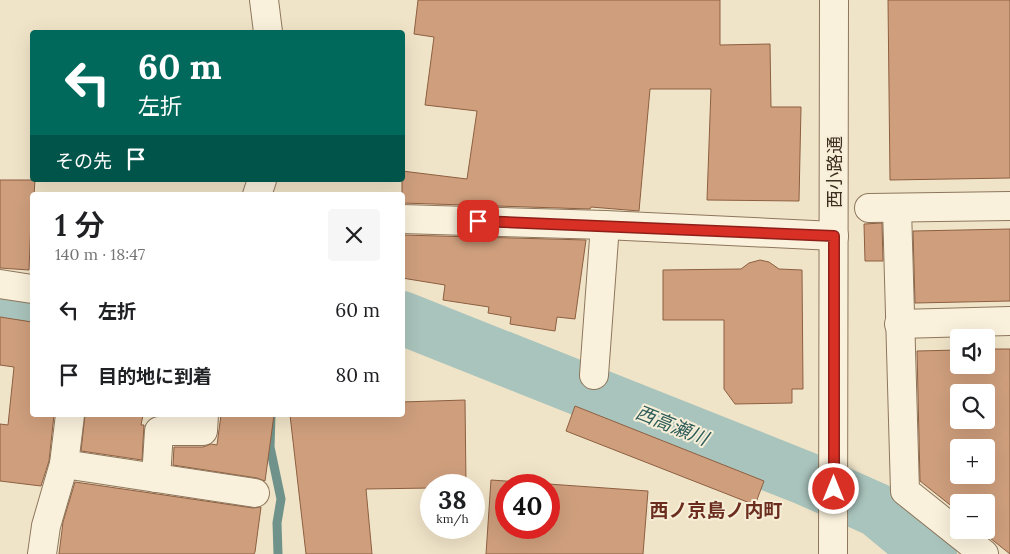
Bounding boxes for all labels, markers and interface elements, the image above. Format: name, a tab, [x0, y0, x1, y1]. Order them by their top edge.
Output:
text: 60 m	[138, 44, 222, 89]
icon: left	[55, 50, 120, 115]
text: 左折	[138, 92, 182, 120]
street label: 西小路通	[823, 136, 846, 208]
icon: arrive	[122, 145, 150, 173]
text: その先	[55, 149, 112, 173]
pin	[457, 200, 499, 242]
text: 1 分	[55, 206, 105, 244]
icon: arrive	[464, 207, 492, 235]
button: close	[328, 209, 380, 261]
text: 140 m · 18:47	[55, 244, 145, 264]
icon: left	[55, 296, 83, 324]
text: 60 m	[335, 298, 380, 322]
text: 左折	[98, 299, 136, 323]
map controls	[950, 329, 995, 539]
button: sound	[950, 329, 995, 374]
icon: arrive	[55, 361, 83, 389]
text: 80 m	[336, 363, 380, 387]
text: 目的地に到着	[98, 364, 212, 388]
button: search	[950, 384, 995, 429]
water label: 西高瀬川	[632, 400, 714, 451]
button: +	[950, 439, 995, 484]
position arrow	[807, 462, 859, 514]
speed limit sign: 40	[495, 474, 560, 539]
text: 38	[438, 484, 467, 516]
button: −	[950, 494, 995, 539]
district label: 西ノ京島ノ内町	[649, 498, 783, 522]
text: km/h	[436, 511, 469, 526]

